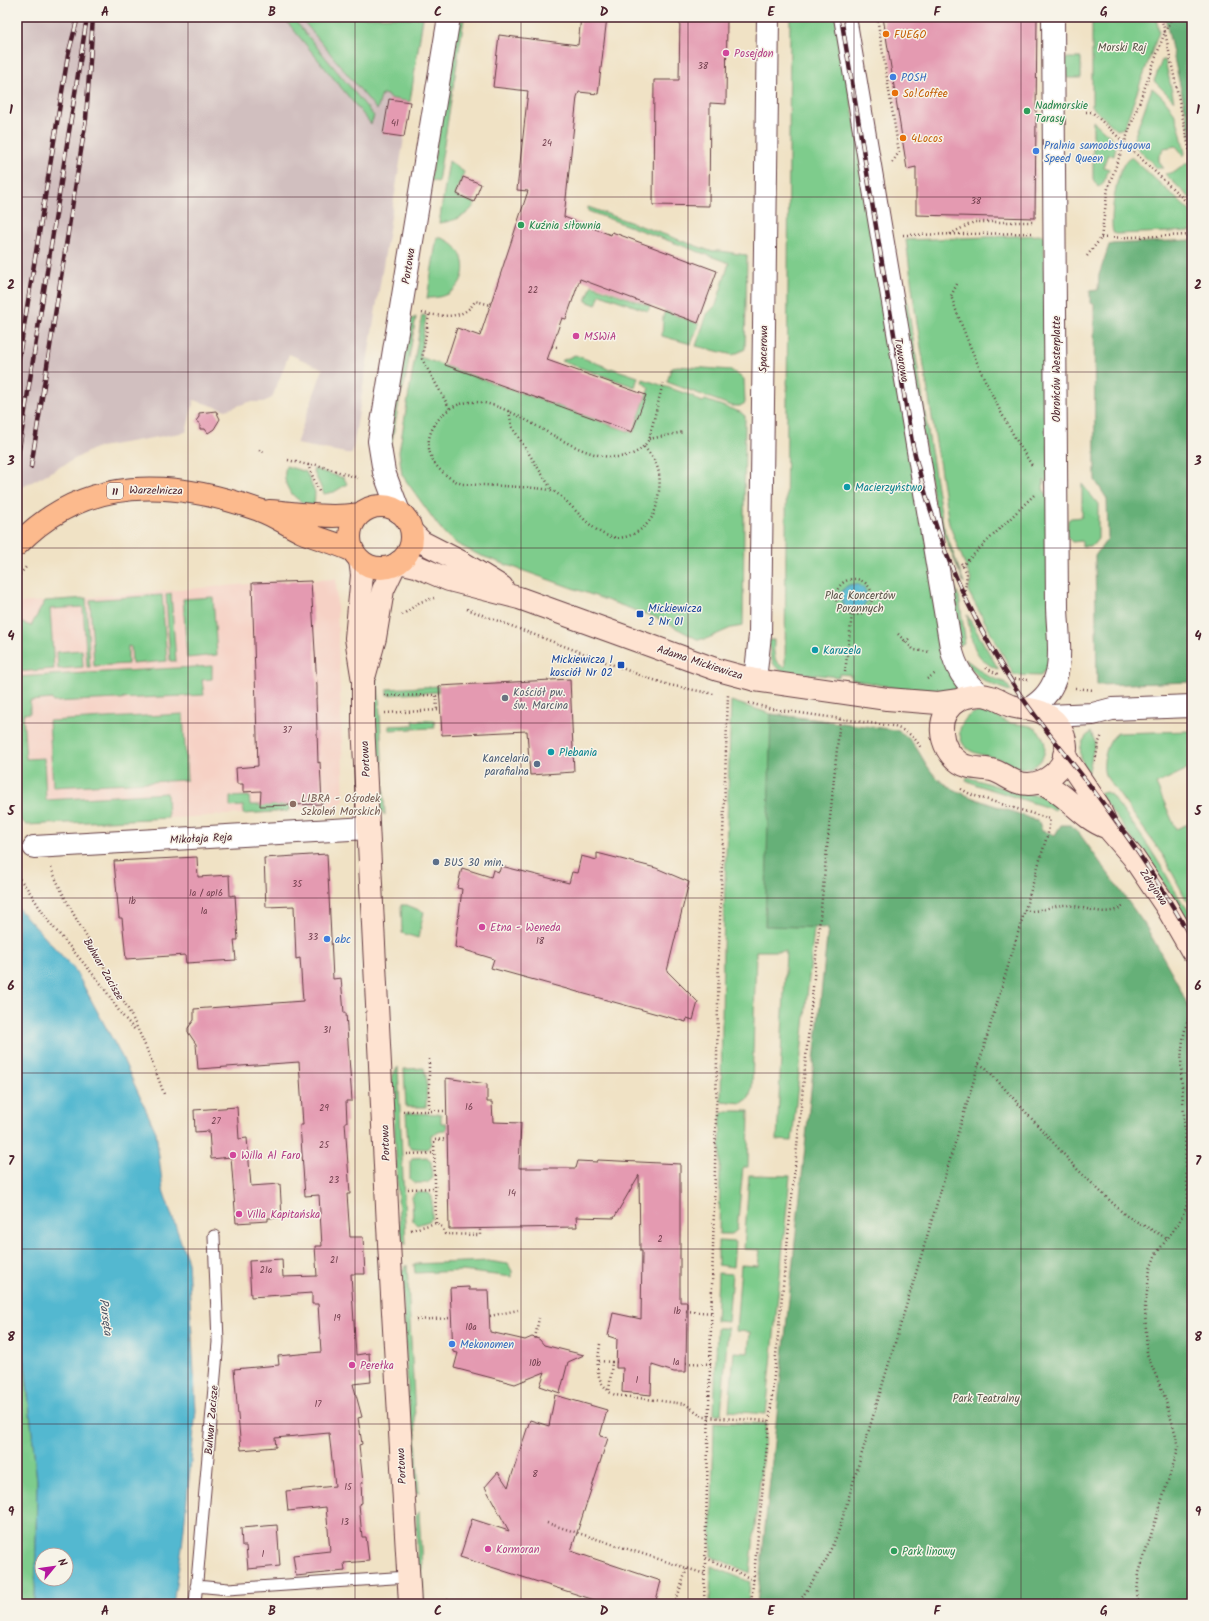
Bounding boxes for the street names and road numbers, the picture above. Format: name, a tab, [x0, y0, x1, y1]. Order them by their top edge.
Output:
street label: Portowa	[397, 247, 421, 286]
street label: Obrońców Westerplatte	[1048, 316, 1066, 422]
street label: Spacerowa	[755, 325, 773, 373]
street label: Towarowa	[889, 337, 913, 384]
street label: Warzelnicza	[129, 482, 183, 500]
road number: 11	[107, 483, 123, 499]
street label: Adama Mickiewicza	[654, 641, 745, 685]
street label: Portowa	[356, 740, 376, 778]
street label: Mikołaja Reja	[169, 828, 233, 850]
street label: Zdrojowa	[1134, 865, 1172, 910]
street label: Bulwar Zacisze	[78, 935, 128, 1004]
street label: Portowa	[376, 1124, 396, 1161]
street label: Bulwar Zacisze	[200, 1385, 224, 1456]
street label: Portowa	[392, 1447, 412, 1485]

